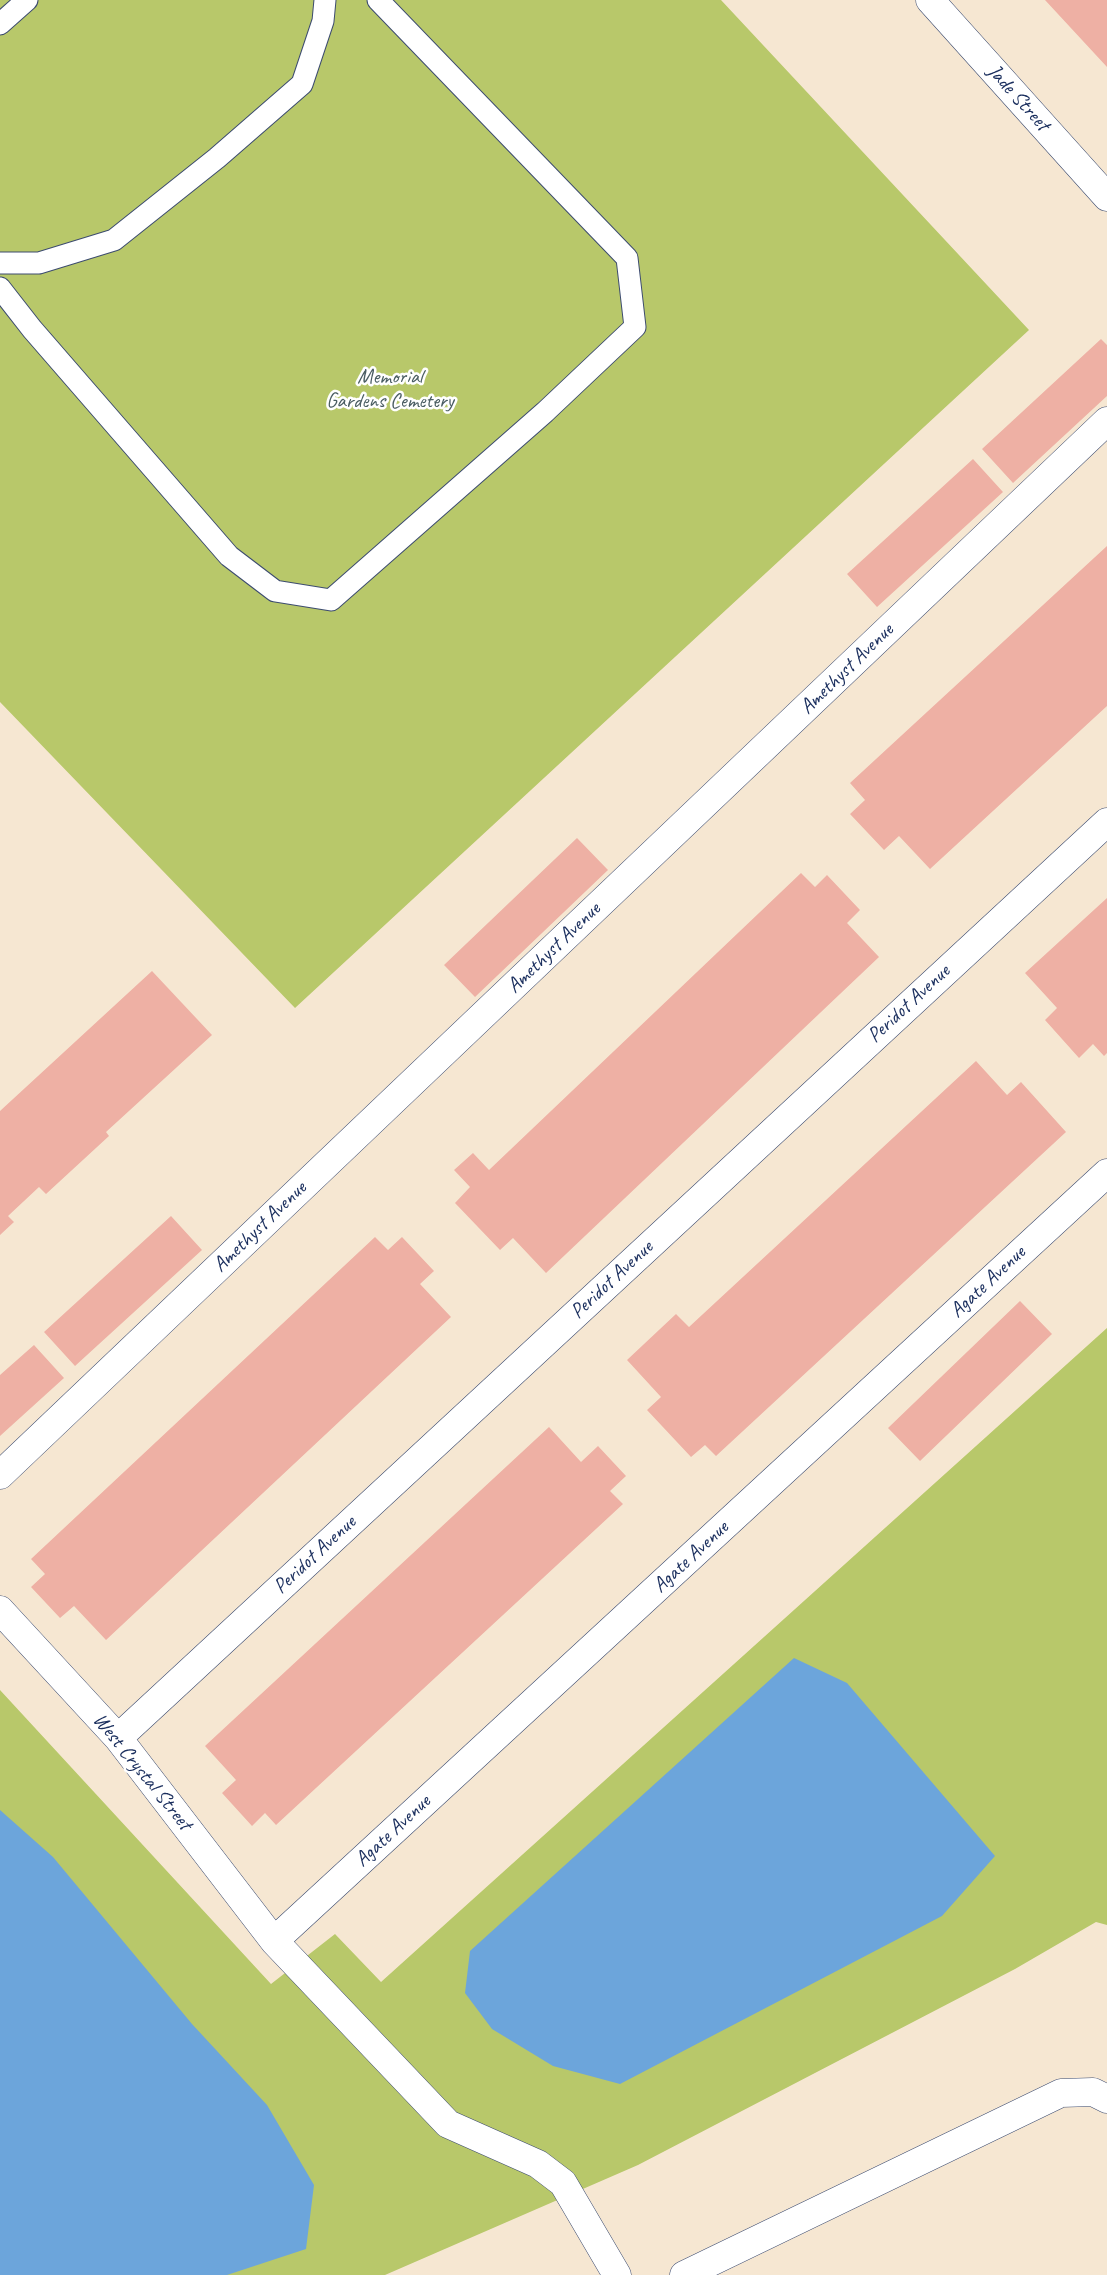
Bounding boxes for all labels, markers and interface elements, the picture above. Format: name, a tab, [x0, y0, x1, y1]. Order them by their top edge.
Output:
street label: Jade Street	[981, 59, 1055, 137]
park label: Memorial Gardens Cemetery	[326, 364, 454, 414]
street label: Amethyst Avenue	[795, 618, 899, 720]
street label: Amethyst Avenue	[502, 897, 606, 999]
street label: Peridot Avenue	[863, 959, 955, 1049]
street label: Amethyst Avenue	[208, 1176, 312, 1278]
street label: Peridot Avenue	[566, 1235, 658, 1325]
street label: Agate Avenue	[945, 1241, 1031, 1323]
street label: Peridot Avenue	[269, 1510, 361, 1600]
street label: Agate Avenue	[648, 1516, 734, 1598]
street label: West Crystal Street	[87, 1708, 197, 1836]
street label: Agate Avenue	[350, 1790, 436, 1872]

